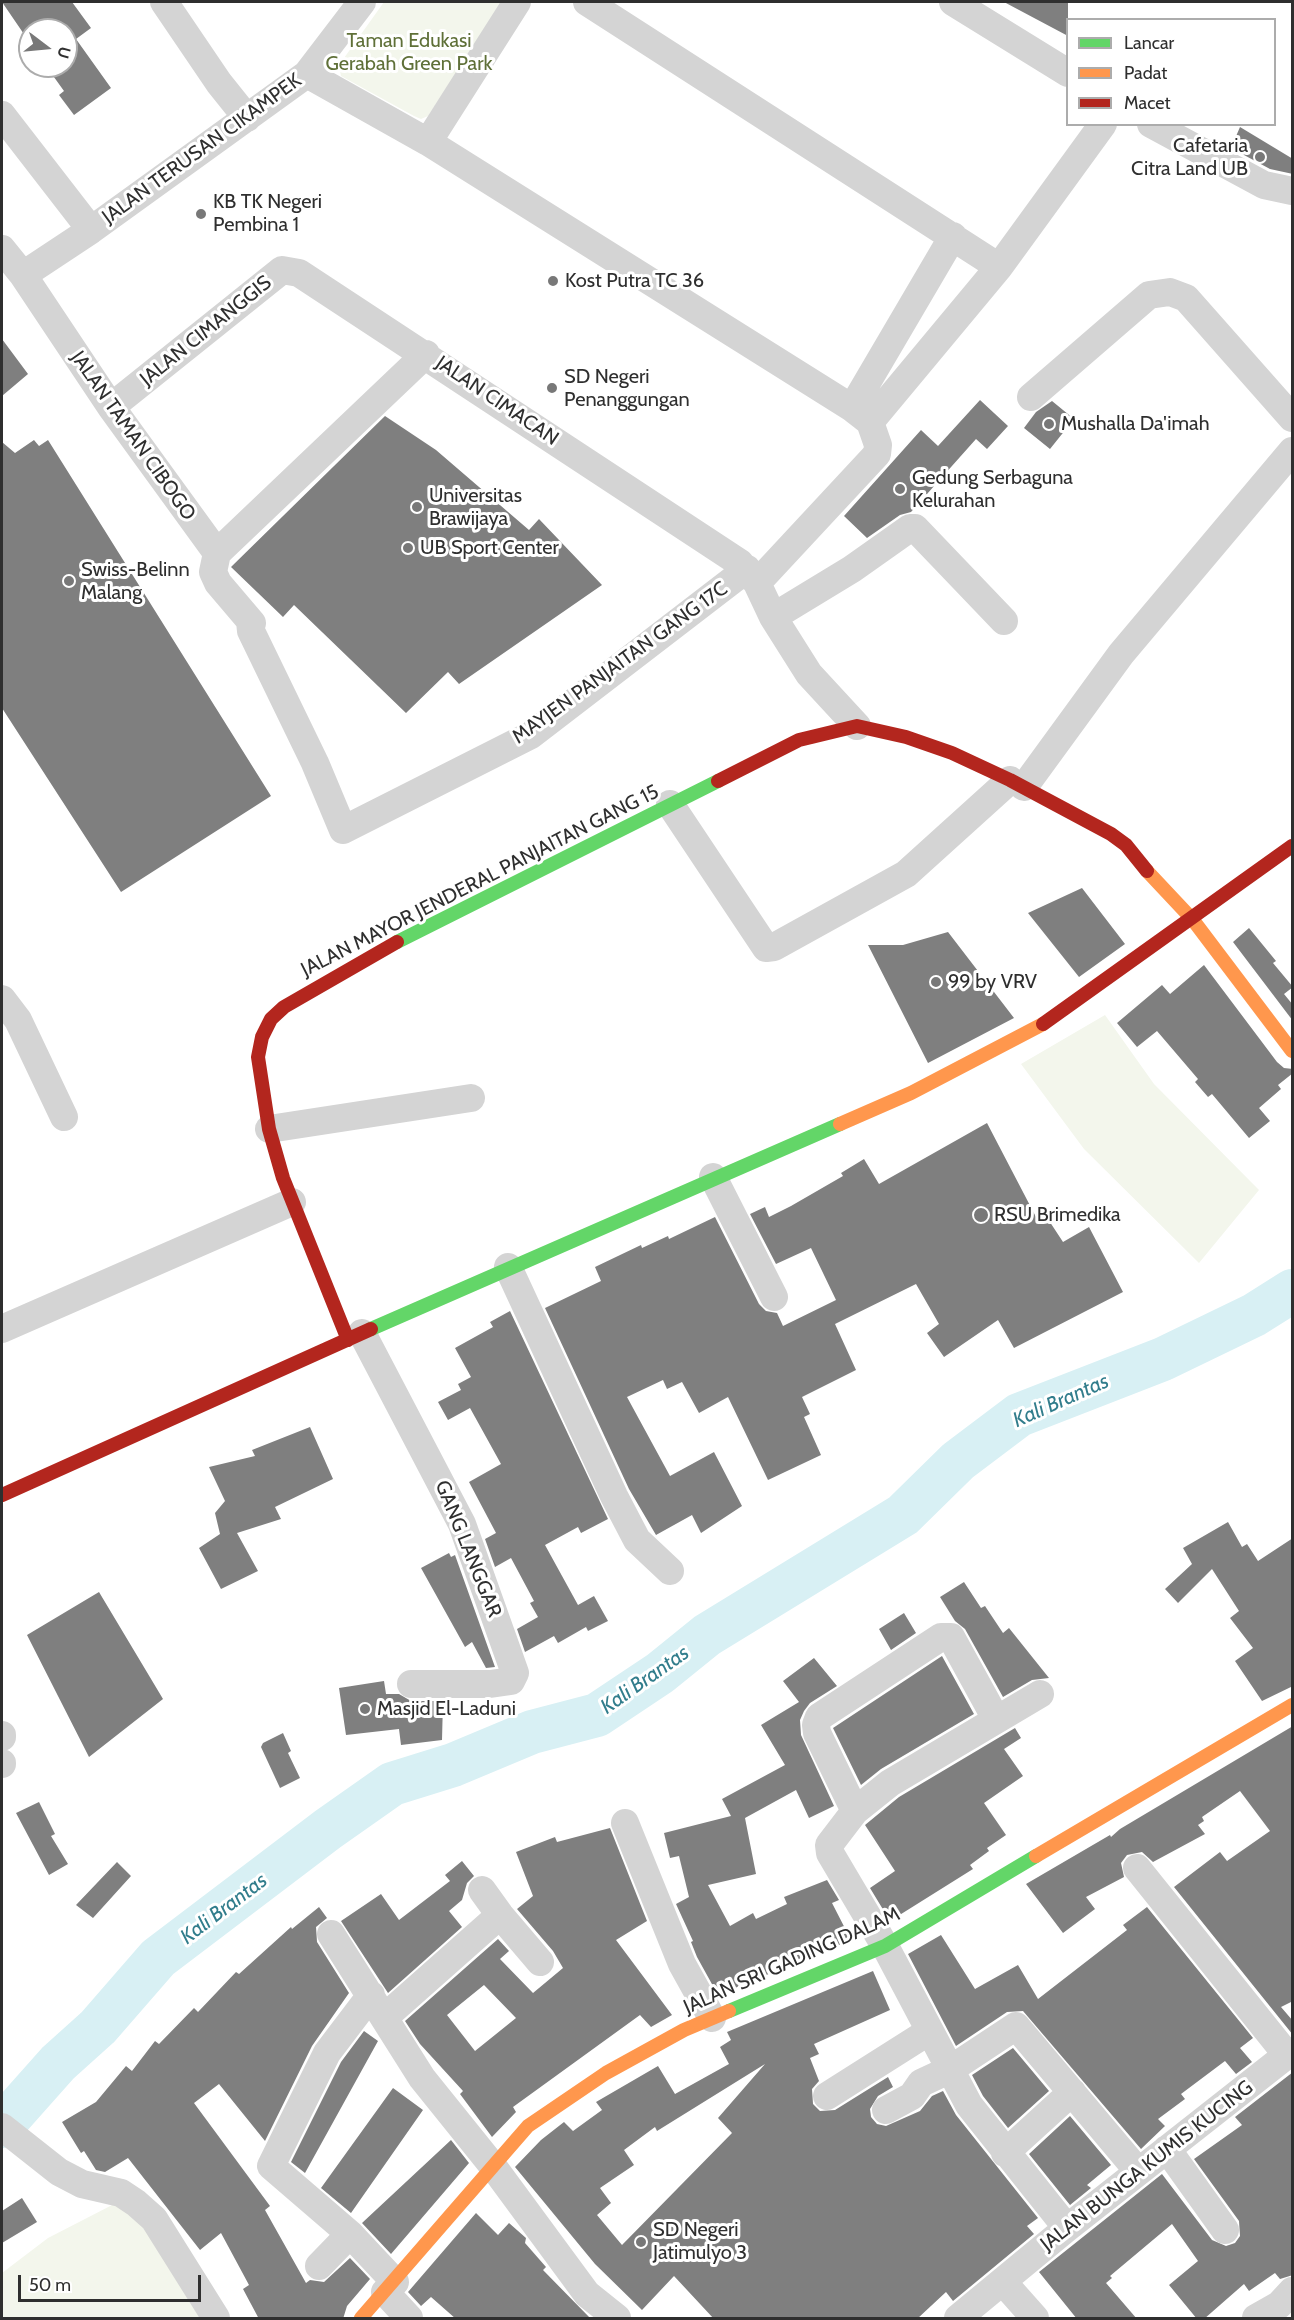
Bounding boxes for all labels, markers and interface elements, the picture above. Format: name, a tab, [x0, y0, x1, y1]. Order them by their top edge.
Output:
north arrow	[18, 18, 78, 78]
legend	[1066, 18, 1276, 126]
park label: Taman Edukasi Gerabah Green Park	[326, 29, 492, 76]
text: Lancar	[1124, 32, 1174, 54]
text: U	[53, 44, 75, 61]
text: Padat	[1124, 62, 1167, 84]
street label: JALAN TERUSAN CIKAMPEK	[98, 69, 306, 229]
text: Macet	[1124, 92, 1170, 114]
place label: Cafetaria Citra Land UB	[1131, 134, 1248, 181]
marker: Cafetaria Citra Land UB	[1253, 150, 1267, 164]
place label: KB TK Negeri Pembina 1	[213, 190, 322, 237]
marker: KB TK Negeri Pembina 1	[194, 207, 208, 221]
place label: Kost Putra TC 36	[565, 269, 704, 293]
street label: JALAN CIMANGGIS	[136, 271, 276, 391]
marker: Kost Putra TC 36	[546, 274, 560, 288]
street label: JALAN TAMAN CIBOGO	[66, 347, 200, 525]
street label: JALAN CIMACAN	[431, 351, 563, 451]
place label: SD Negeri Penanggungan	[564, 365, 690, 412]
marker: SD Negeri Penanggungan	[545, 381, 559, 395]
place label: Mushalla Da'imah	[1061, 412, 1210, 436]
marker: Mushalla Da'imah	[1042, 417, 1056, 431]
place label: Gedung Serbaguna Kelurahan	[912, 466, 1073, 513]
marker: Gedung Serbaguna Kelurahan	[893, 482, 907, 496]
place label: Universitas Brawijaya	[429, 484, 522, 531]
marker: Universitas Brawijaya	[410, 500, 424, 514]
place label: UB Sport Center	[420, 536, 559, 560]
marker: UB Sport Center	[401, 541, 415, 555]
place label: Swiss-Belinn Malang	[81, 558, 190, 605]
marker: Swiss-Belinn Malang	[62, 574, 76, 588]
street label: MAYJEN PANJAITAN GANG 17C	[508, 577, 732, 749]
street label: JALAN MAYOR JENDERAL PANJAITAN GANG 15	[297, 780, 663, 982]
place label: 99 by VRV	[948, 970, 1037, 994]
marker: 99 by VRV	[929, 975, 943, 989]
place label: RSU Brimedika	[994, 1203, 1121, 1227]
marker: RSU Brimedika	[972, 1206, 990, 1224]
water label: Kali Brantas	[1009, 1369, 1113, 1433]
street label: GANG LANGGAR	[430, 1477, 506, 1621]
water label: Kali Brantas	[596, 1640, 694, 1720]
place label: Masjid El-Laduni	[377, 1697, 516, 1721]
marker: Masjid El-Laduni	[358, 1702, 372, 1716]
water label: Kali Brantas	[176, 1868, 272, 1950]
street label: JALAN SRI GADING DALAM	[680, 1902, 904, 2020]
street label: JALAN BUNGA KUMIS KUCING	[1036, 2076, 1258, 2256]
place label: SD Negeri Jatimulyo 3	[653, 2218, 747, 2265]
marker: SD Negeri Jatimulyo 3	[634, 2235, 648, 2249]
scale bar	[21, 2263, 204, 2301]
text: 50 m	[29, 2274, 71, 2296]

